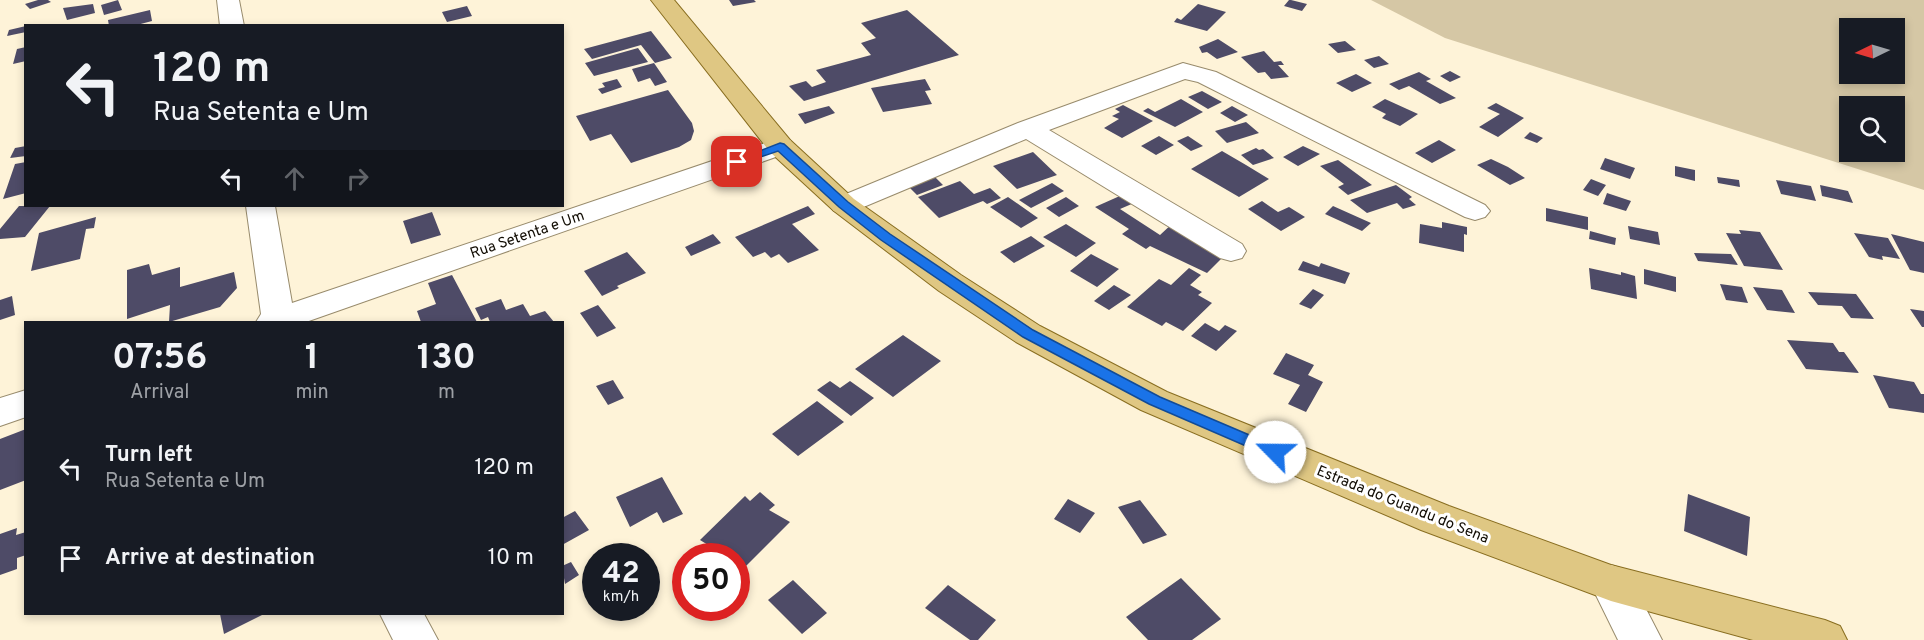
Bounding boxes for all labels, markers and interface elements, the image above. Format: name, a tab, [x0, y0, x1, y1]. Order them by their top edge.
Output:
north arrow	[1839, 18, 1905, 84]
map controls	[1839, 18, 1905, 162]
text: 120 m	[153, 44, 270, 97]
icon: left	[54, 48, 132, 126]
text: Rua Setenta e Um	[153, 96, 369, 130]
button: search	[1839, 96, 1905, 162]
pin	[711, 136, 762, 187]
icon: arrive	[720, 145, 753, 178]
icon: left	[215, 162, 248, 195]
icon: ahead	[278, 162, 311, 195]
icon: right	[341, 162, 374, 195]
street label: Rua Setenta e Um	[468, 207, 587, 264]
text: 07:56	[112, 336, 207, 382]
text: 1	[305, 336, 319, 382]
text: 130	[417, 336, 476, 382]
text: Arrival	[130, 380, 190, 406]
text: min	[295, 380, 329, 406]
text: m	[438, 380, 455, 406]
position arrow	[1243, 420, 1307, 484]
text: Turn left	[105, 442, 193, 469]
icon: left	[54, 452, 87, 485]
text: 120 m	[474, 455, 534, 482]
street label: Estrada do Guandu do Sena	[1313, 462, 1491, 549]
text: Rua Setenta e Um	[105, 469, 265, 495]
icon: arrive	[54, 542, 87, 575]
speed limit sign: 50	[672, 543, 750, 621]
text: Arrive at destination	[105, 545, 315, 572]
text: 10 m	[488, 545, 534, 572]
text: 42	[602, 556, 640, 593]
text: km/h	[603, 588, 639, 607]

